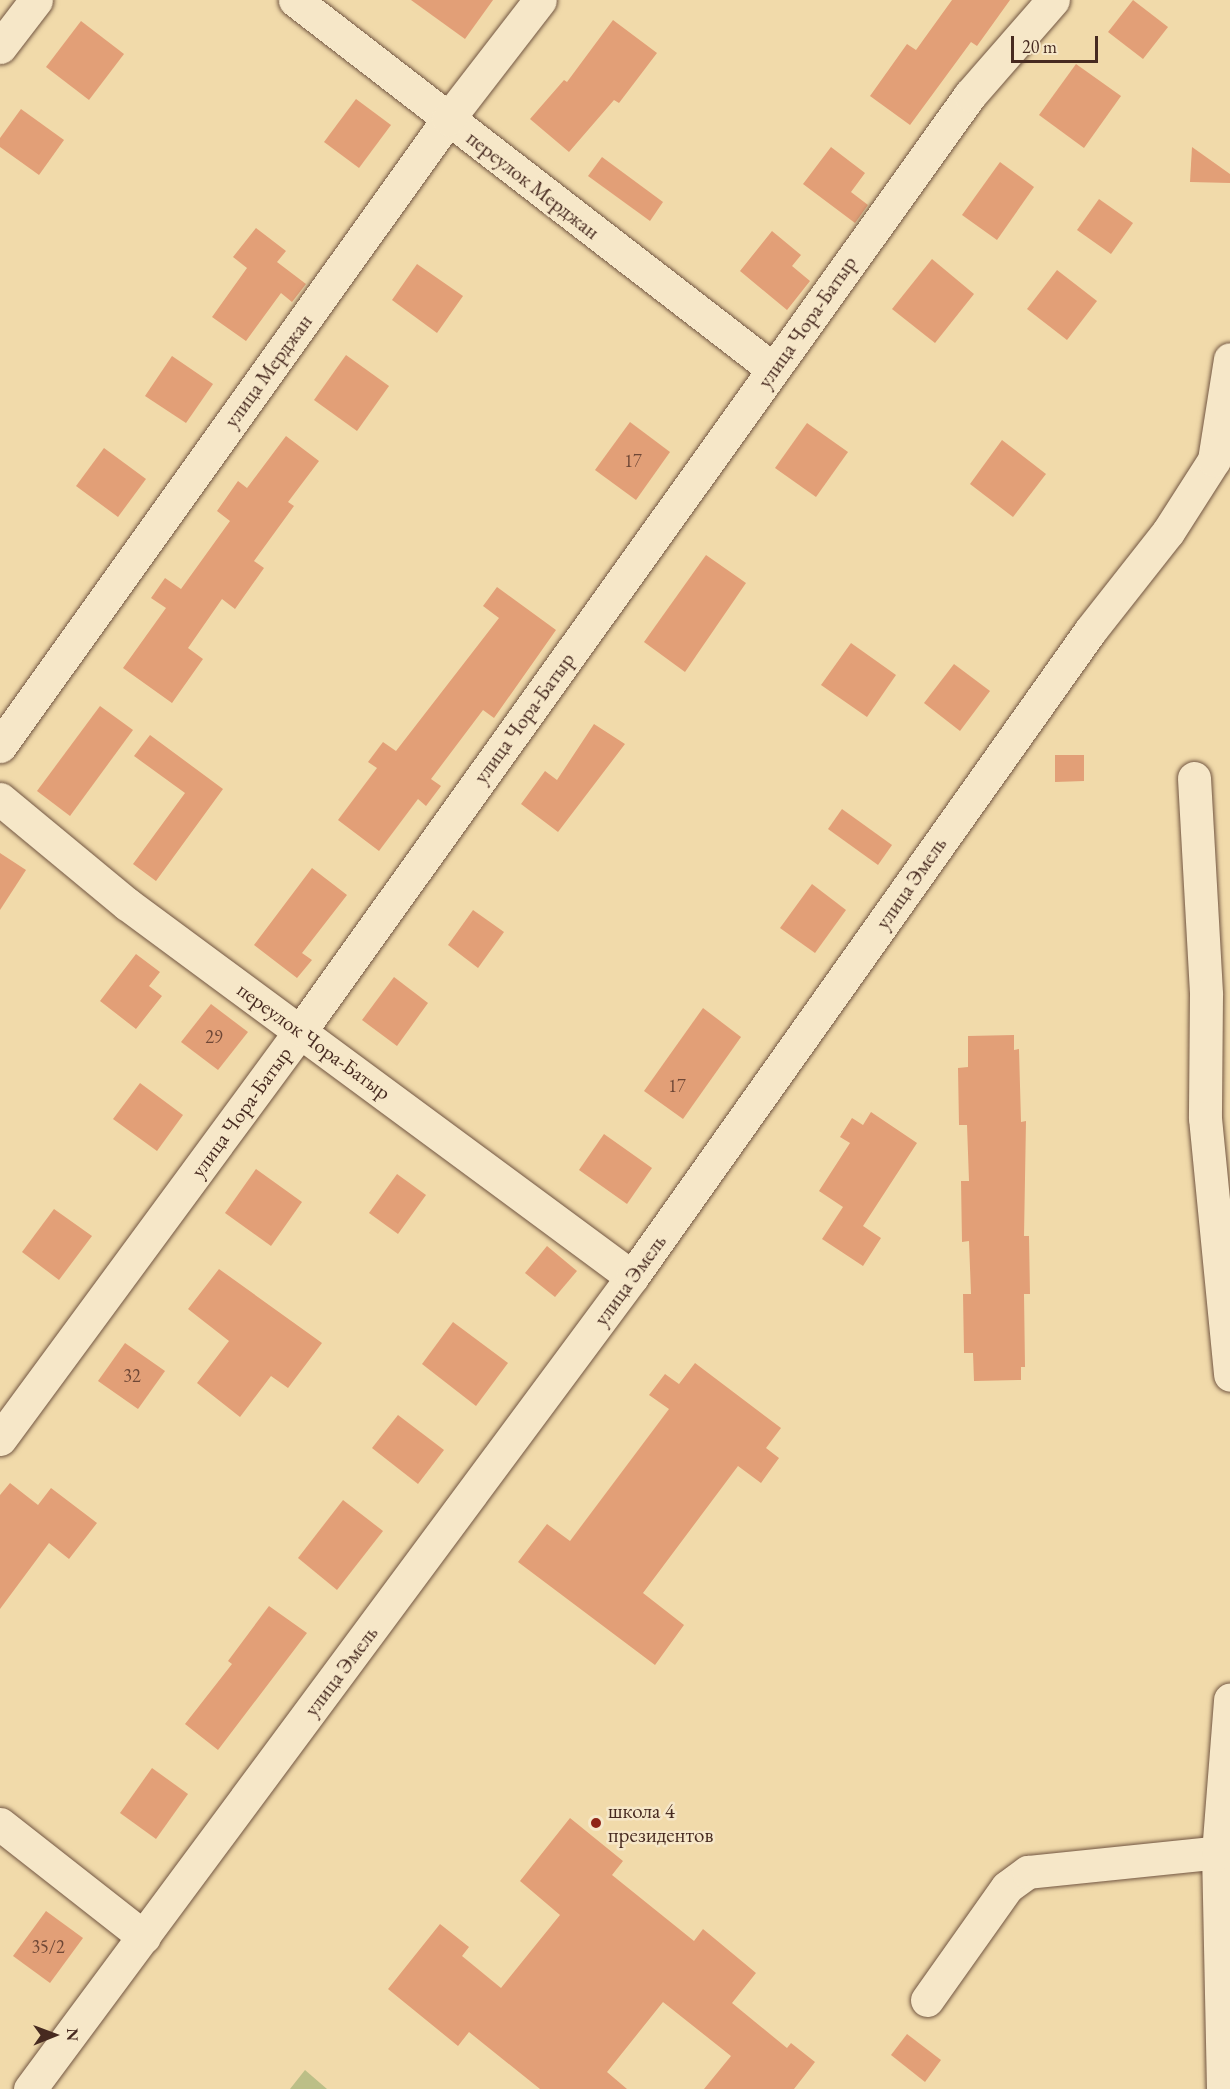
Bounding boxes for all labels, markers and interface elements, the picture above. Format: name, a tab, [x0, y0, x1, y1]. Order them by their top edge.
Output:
scale bar	[1014, 24, 1101, 62]
text: 20 m	[1022, 35, 1057, 58]
street label: переулок Мерджан	[462, 125, 604, 245]
street label: улица Чора-Батыр	[752, 251, 862, 393]
street label: улица Мерджан	[219, 310, 317, 432]
house number: 17	[624, 450, 642, 472]
street label: улица Чора-Батыр	[468, 648, 580, 788]
street label: улица Эмель	[870, 832, 952, 934]
street label: переулок Чора-Батыр	[232, 977, 396, 1105]
house number: 29	[205, 1026, 223, 1048]
street label: улица Чора-Батыр	[185, 1042, 297, 1182]
house number: 17	[668, 1075, 686, 1097]
street label: улица Эмель	[588, 1229, 672, 1331]
house number: 32	[123, 1365, 141, 1387]
street label: улица Эмель	[299, 1621, 383, 1721]
place label: школа 4 президентов	[608, 1798, 713, 1848]
marker: школа 4 президентов	[589, 1816, 603, 1830]
house number: 35/2	[31, 1936, 65, 1958]
north arrow	[24, 2005, 84, 2065]
text: N	[62, 2028, 83, 2041]

